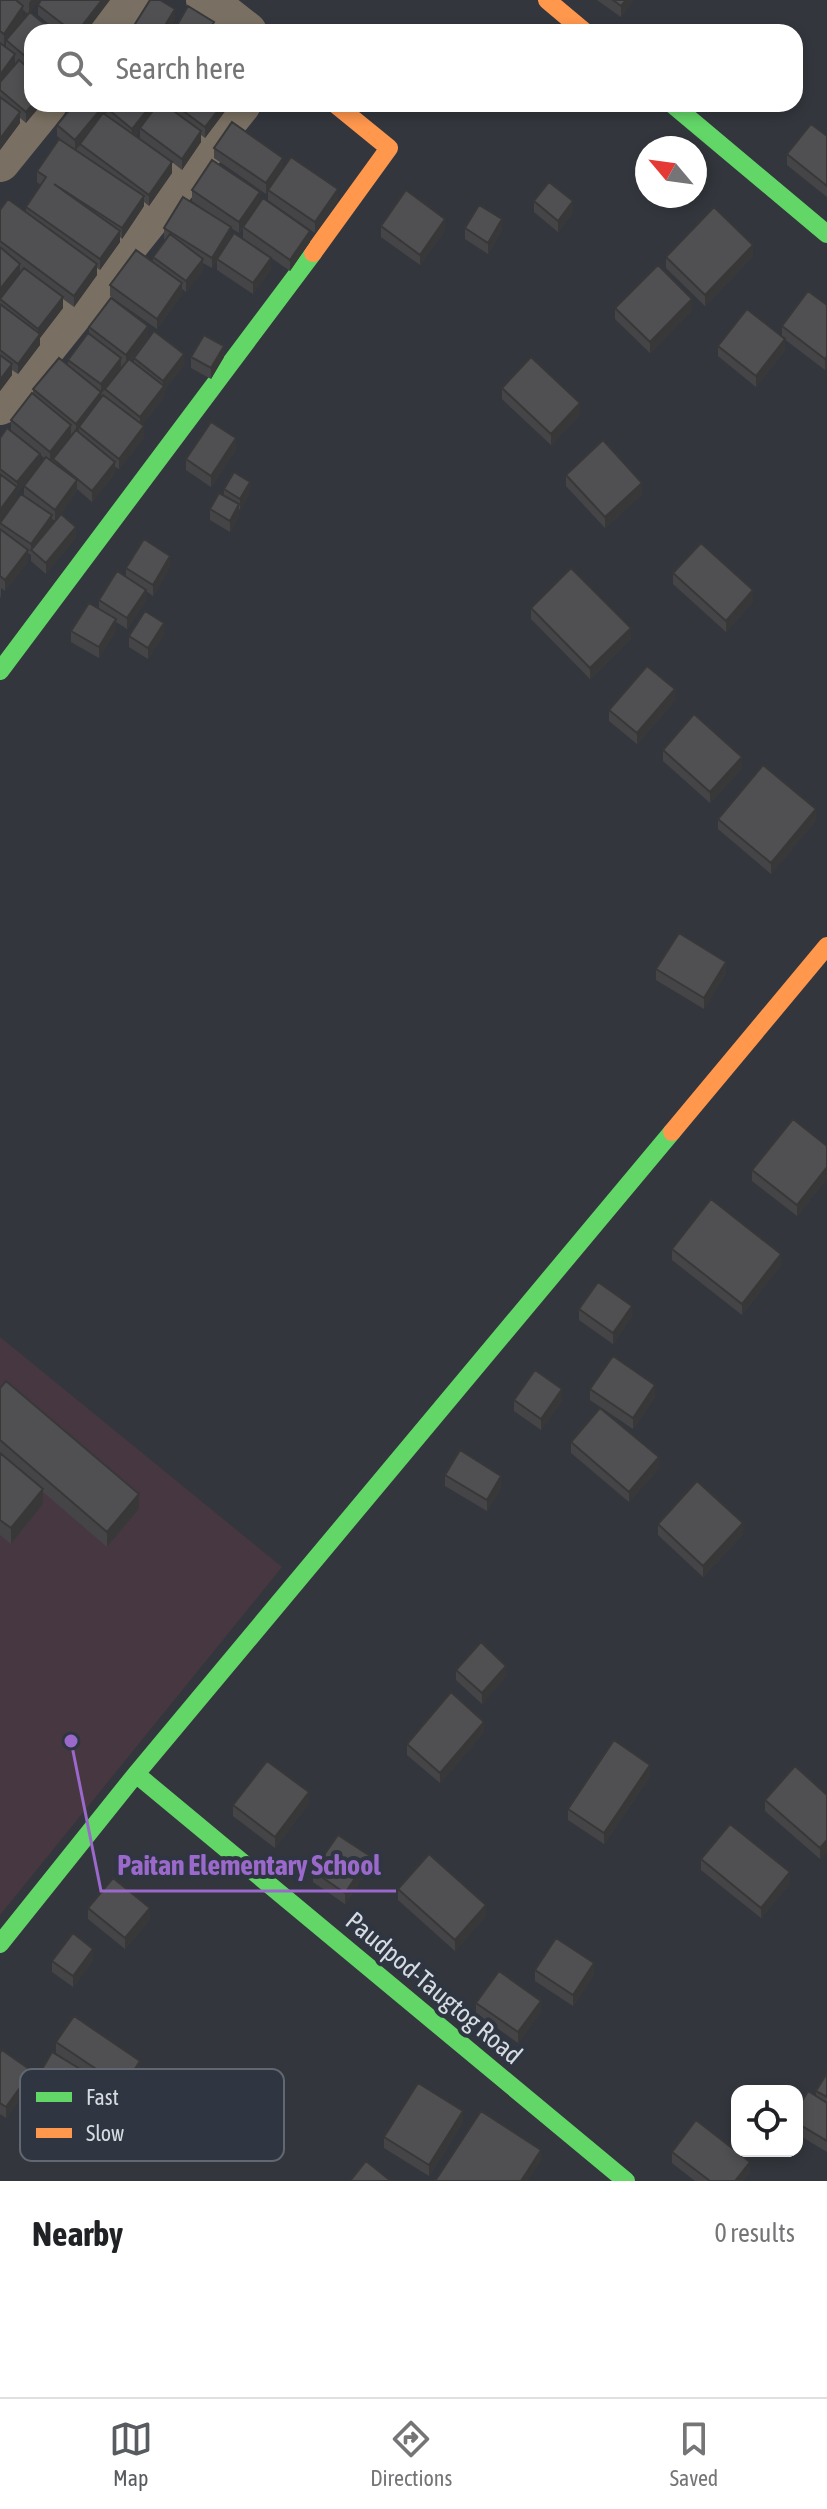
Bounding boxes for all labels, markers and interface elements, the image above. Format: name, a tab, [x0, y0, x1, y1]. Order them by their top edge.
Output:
search box	[24, 24, 803, 112]
icon: search	[52, 46, 96, 90]
text: Search here	[116, 51, 245, 85]
north arrow	[635, 136, 707, 208]
callout: Paitan Elementary School	[101, 1839, 396, 1891]
text: Paitan Elementary School	[117, 1849, 381, 1881]
street label: Paudpod-Taugtog Road	[340, 1906, 528, 2070]
legend	[20, 2069, 284, 2161]
text: Fast	[86, 2084, 119, 2110]
map controls	[731, 2085, 803, 2157]
button: locate	[731, 2085, 803, 2157]
text: Slow	[86, 2120, 124, 2146]
text: Nearby	[32, 2214, 123, 2253]
text: 0 results	[714, 2218, 795, 2248]
tab: Map	[109, 2417, 153, 2491]
tab: Directions	[370, 2417, 452, 2491]
tab: Saved	[670, 2417, 718, 2491]

